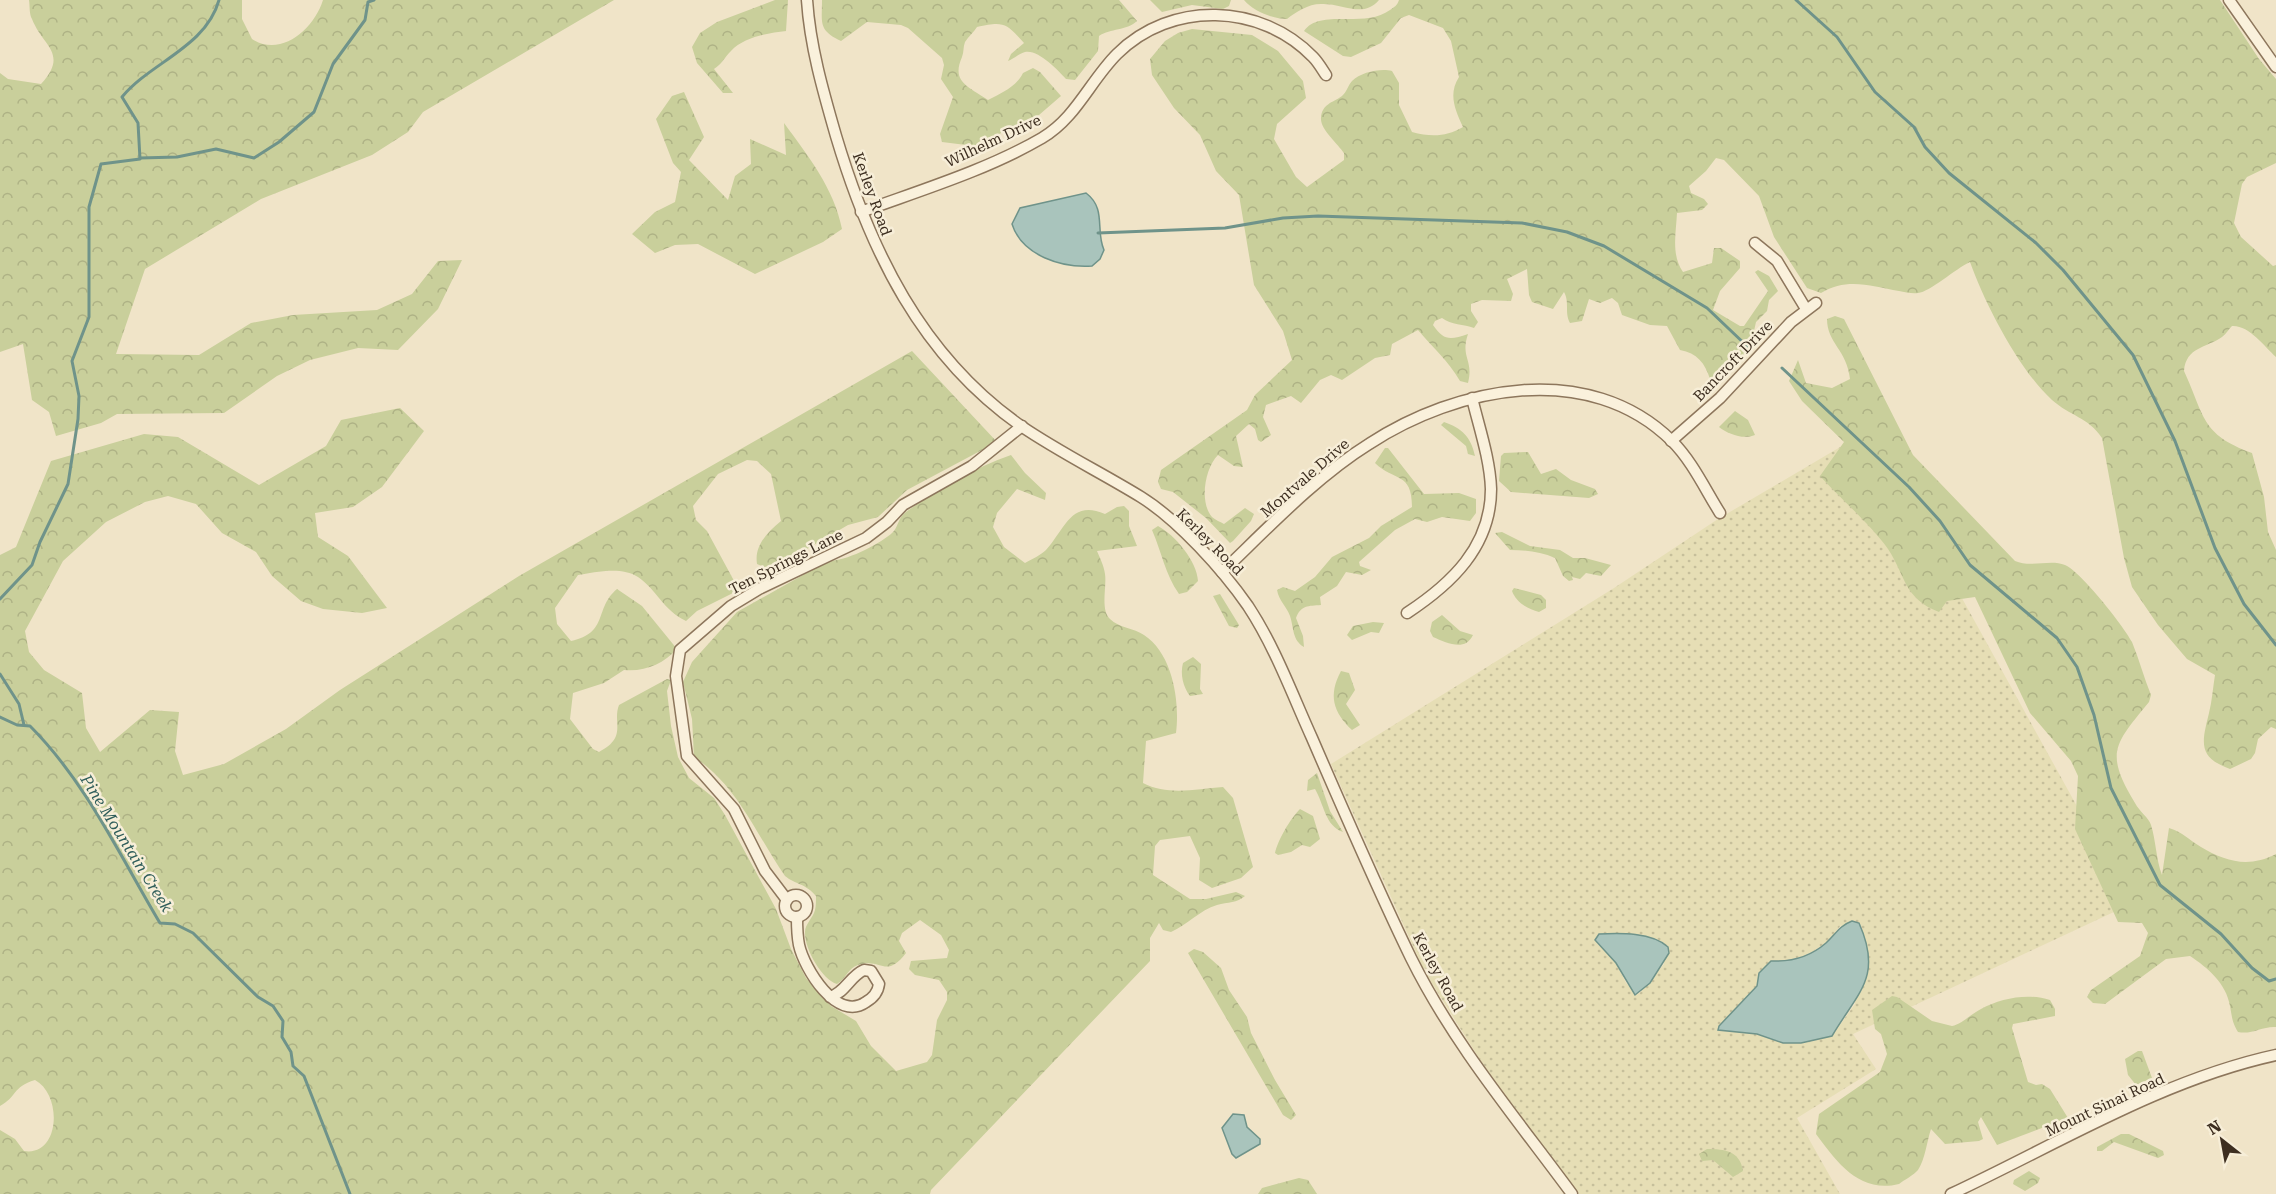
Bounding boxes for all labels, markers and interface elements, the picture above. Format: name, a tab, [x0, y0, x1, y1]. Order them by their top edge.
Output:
street label: Wilhelm Drive	[942, 111, 1044, 171]
street label: Kerley Road	[849, 150, 896, 238]
street label: Bancroft Drive	[1690, 317, 1776, 405]
street label: Montvale Drive	[1257, 435, 1353, 521]
street label: Kerley Road	[1173, 505, 1247, 579]
street label: Ten Springs Lane	[726, 526, 846, 598]
water label: Pine Mountain Creek	[76, 770, 177, 916]
street label: Kerley Road	[1409, 929, 1467, 1015]
street label: Mount Sinai Road	[2043, 1069, 2168, 1140]
north arrow	[2192, 1110, 2252, 1170]
text: N	[2204, 1116, 2225, 1139]

